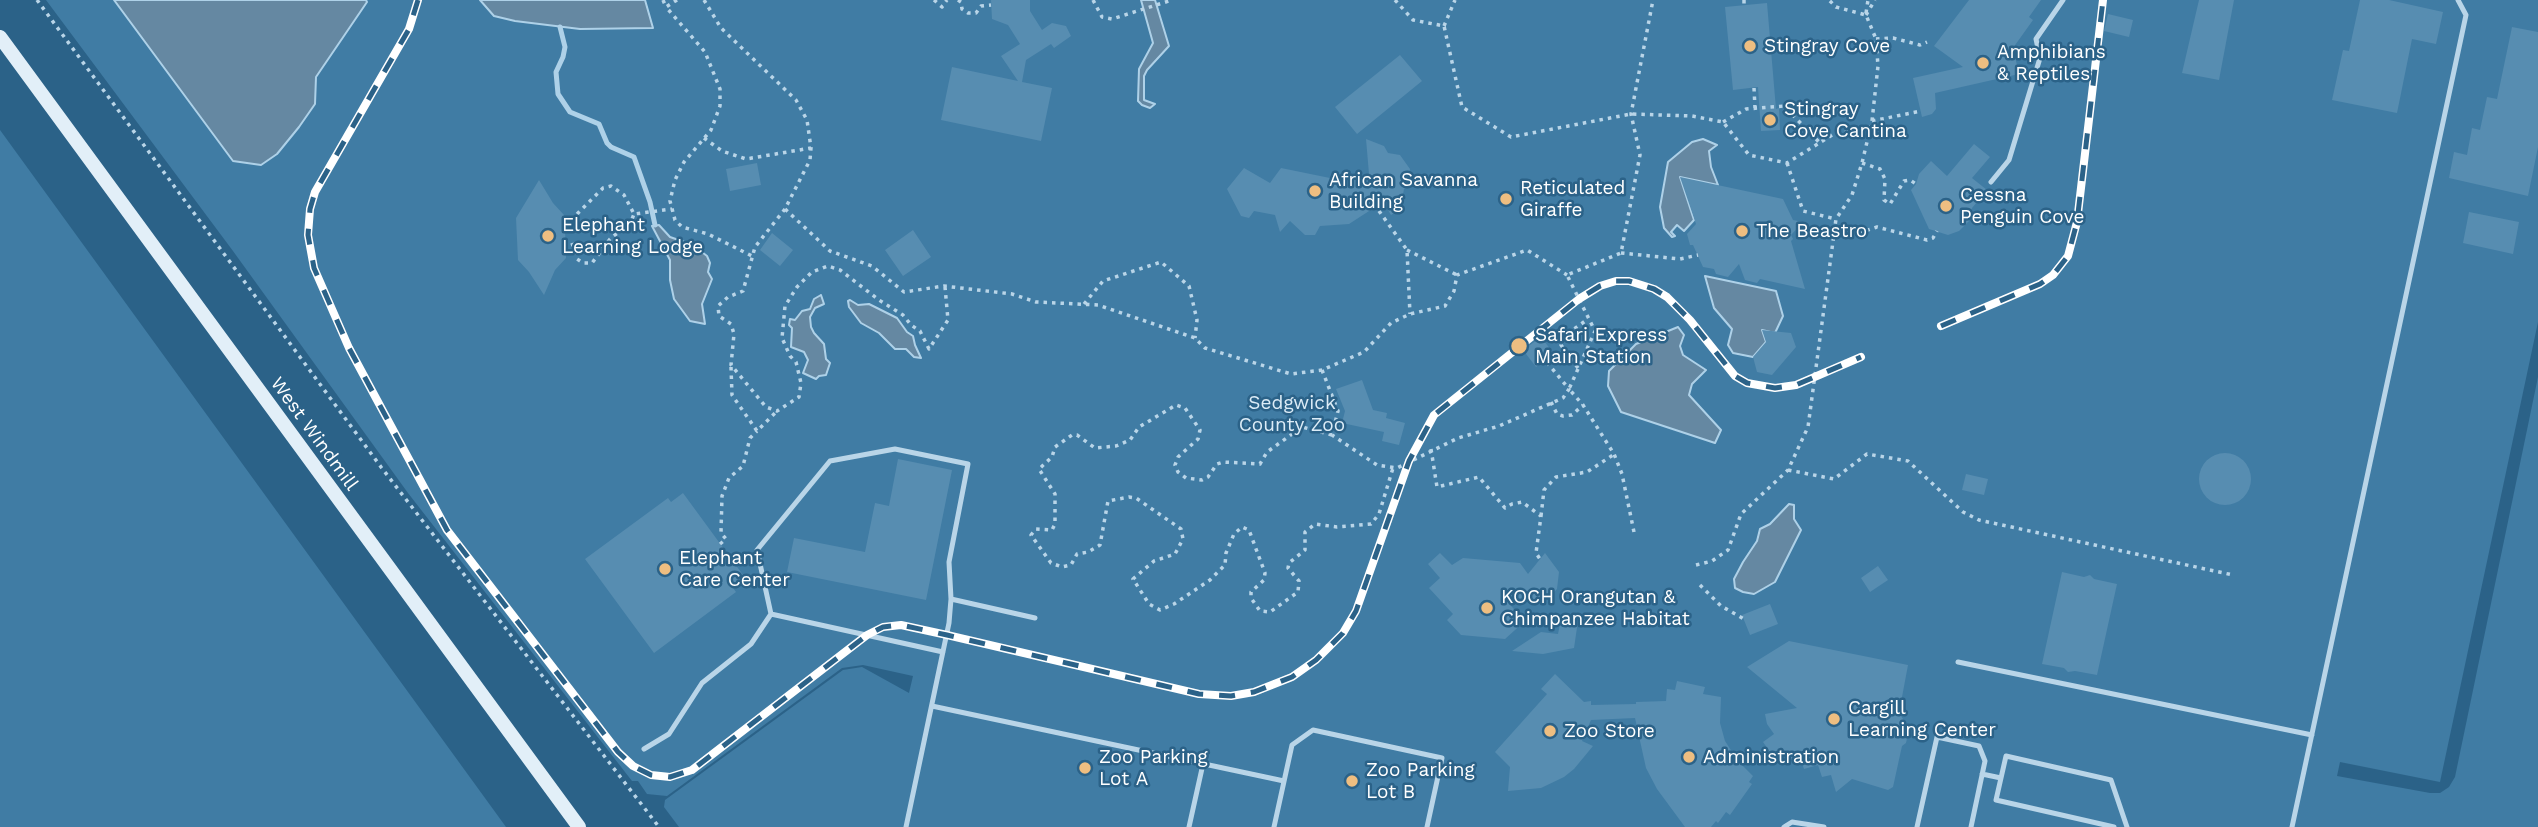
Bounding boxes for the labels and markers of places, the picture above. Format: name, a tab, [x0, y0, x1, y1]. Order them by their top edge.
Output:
place label: Stingray Cove	[1764, 35, 1890, 57]
marker: Stingray Cove	[1742, 38, 1758, 54]
place label: Amphibians & Reptiles	[1997, 41, 2106, 85]
marker: Amphibians & Reptiles	[1975, 55, 1991, 71]
place label: Stingray Cove Cantina	[1784, 98, 1907, 142]
marker: Stingray Cove Cantina	[1762, 112, 1778, 128]
place label: African Savanna Building	[1329, 169, 1478, 213]
place label: Reticulated Giraffe	[1520, 177, 1625, 221]
marker: African Savanna Building	[1307, 183, 1323, 199]
place label: Cessna Penguin Cove	[1960, 184, 2085, 228]
marker: Reticulated Giraffe	[1498, 191, 1514, 207]
marker: Cessna Penguin Cove	[1938, 198, 1954, 214]
place label: Elephant Learning Lodge	[562, 214, 703, 258]
place label: The Beastro	[1756, 220, 1867, 242]
marker: The Beastro	[1734, 223, 1750, 239]
marker: Elephant Learning Lodge	[540, 228, 556, 244]
place label: Safari Express Main Station	[1535, 324, 1667, 368]
marker: Safari Express Main Station	[1509, 336, 1529, 356]
place label: Elephant Care Center	[679, 547, 790, 591]
marker: Elephant Care Center	[657, 561, 673, 577]
place label: KOCH Orangutan & Chimpanzee Habitat	[1501, 586, 1690, 630]
marker: KOCH Orangutan & Chimpanzee Habitat	[1479, 600, 1495, 616]
place label: Cargill Learning Center	[1848, 697, 1996, 741]
marker: Cargill Learning Center	[1826, 711, 1842, 727]
place label: Zoo Store	[1564, 720, 1655, 742]
marker: Zoo Store	[1542, 723, 1558, 739]
place label: Zoo Parking Lot A	[1099, 746, 1208, 790]
place label: Administration	[1703, 746, 1839, 768]
marker: Administration	[1681, 749, 1697, 765]
place label: Zoo Parking Lot B	[1366, 759, 1475, 803]
marker: Zoo Parking Lot A	[1077, 760, 1093, 776]
marker: Zoo Parking Lot B	[1344, 773, 1360, 789]

